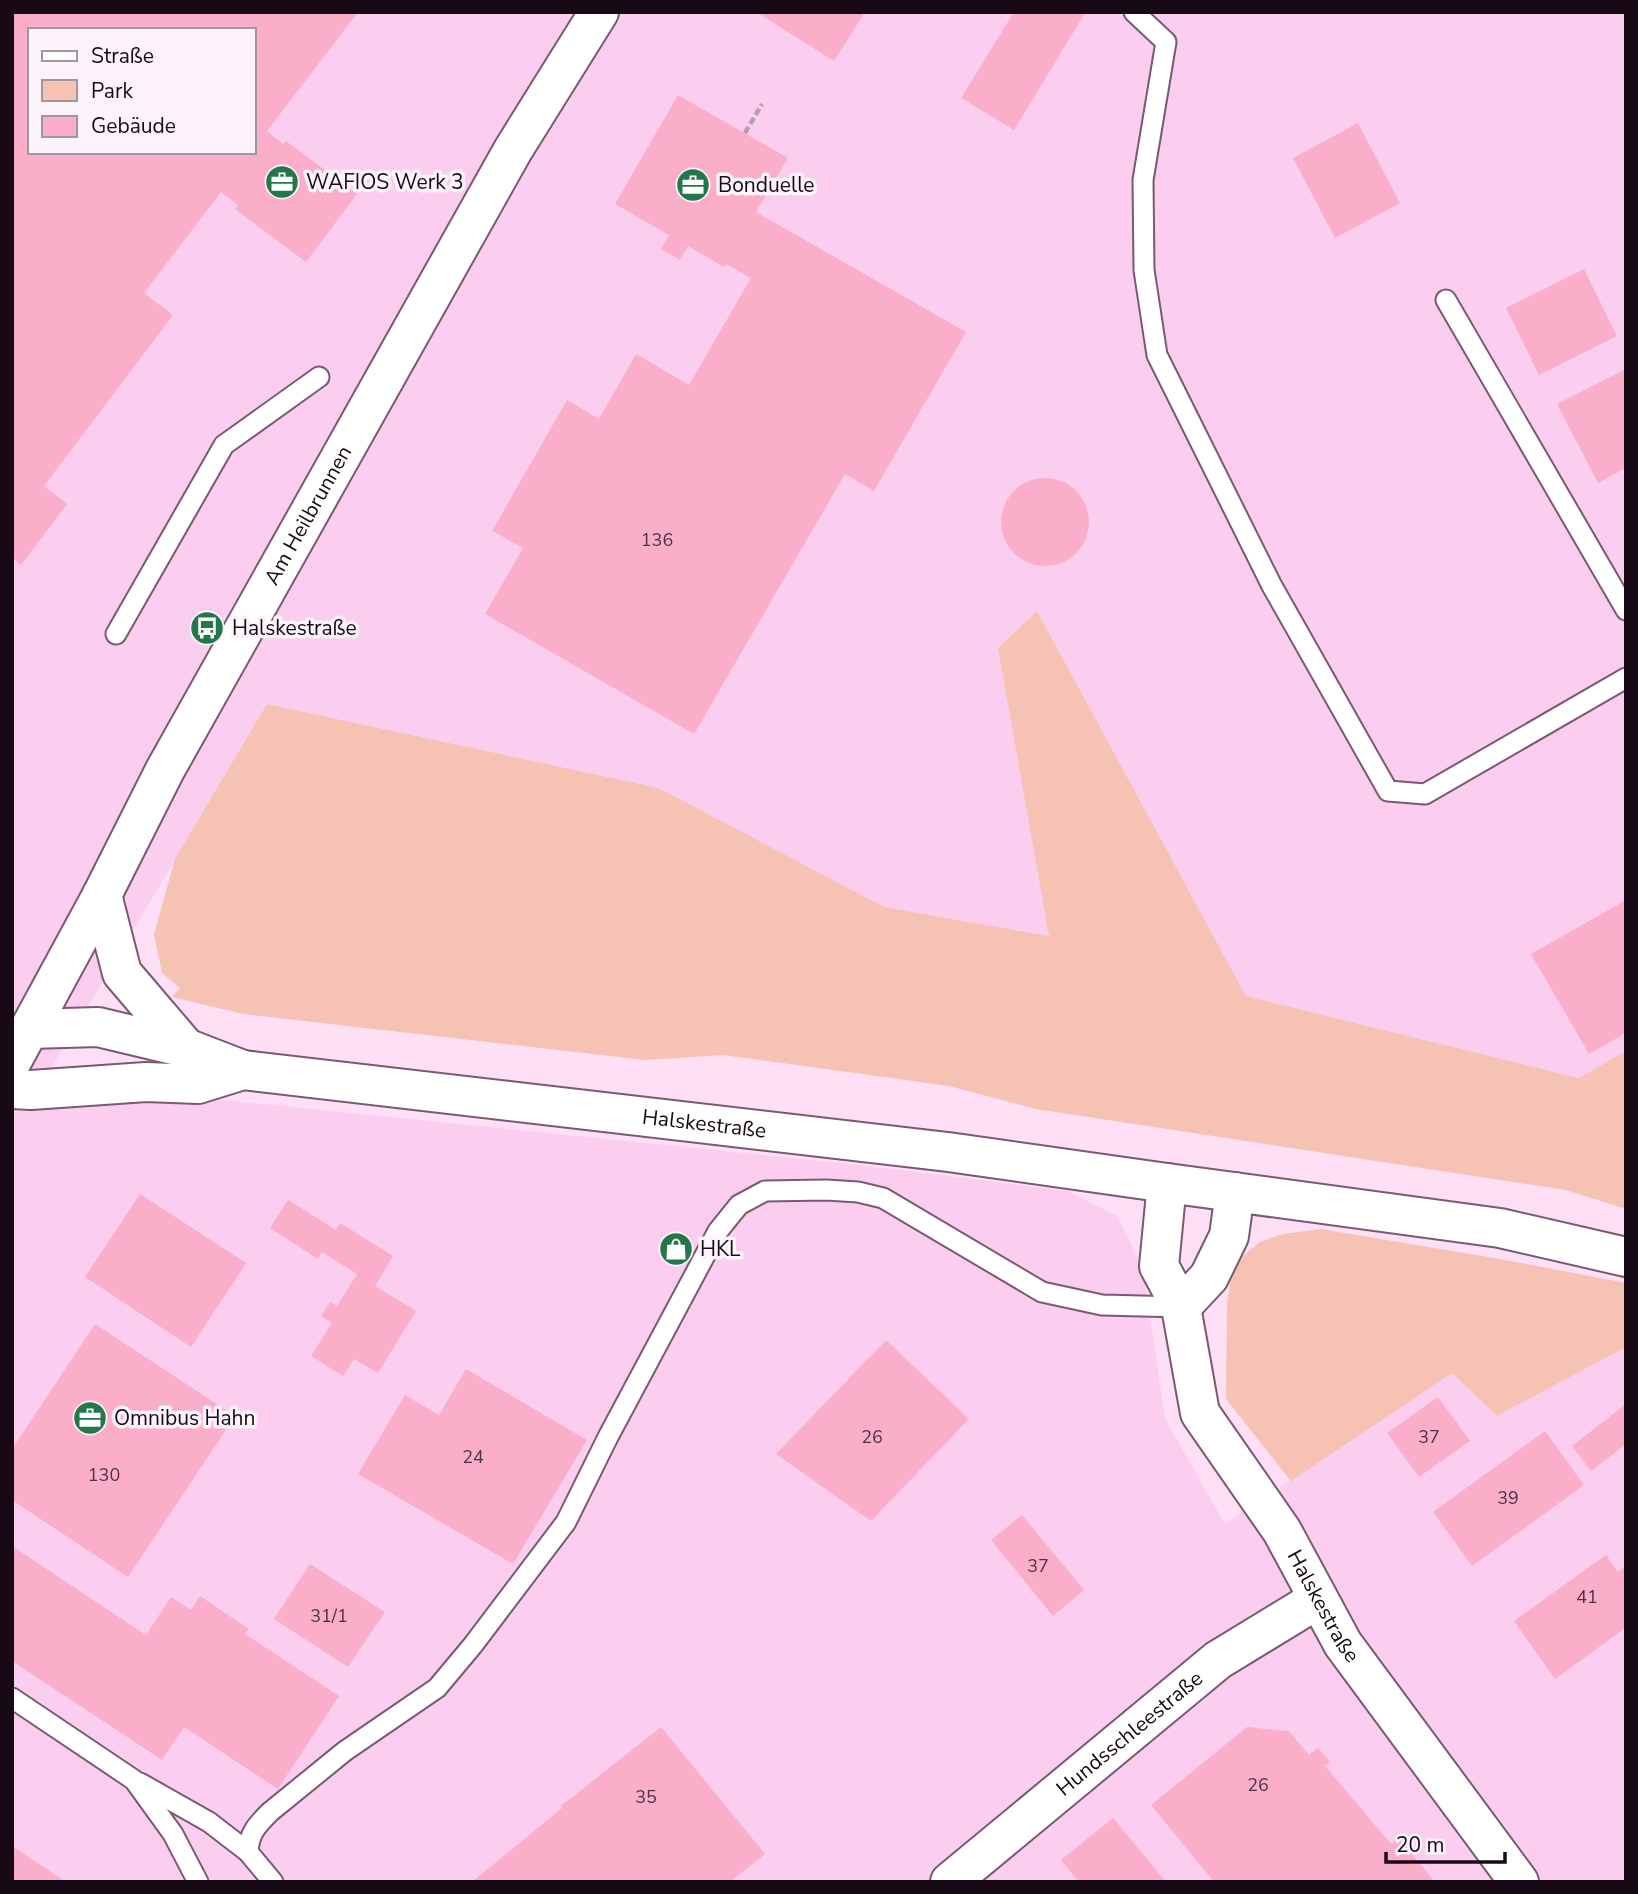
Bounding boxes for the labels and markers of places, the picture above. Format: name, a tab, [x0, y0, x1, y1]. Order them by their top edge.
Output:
office icon: WAFIOS Werk 3	[263, 163, 301, 201]
office icon: Bonduelle	[674, 166, 712, 204]
place label: WAFIOS Werk 3	[306, 168, 464, 196]
place label: Bonduelle	[718, 171, 815, 199]
bus stop icon: Halskestraße	[188, 609, 226, 647]
place label: Halskestraße	[232, 614, 357, 642]
shop icon: HKL	[657, 1230, 695, 1268]
place label: HKL	[700, 1235, 741, 1263]
office icon: Omnibus Hahn	[71, 1399, 109, 1437]
place label: Omnibus Hahn	[114, 1404, 255, 1432]

